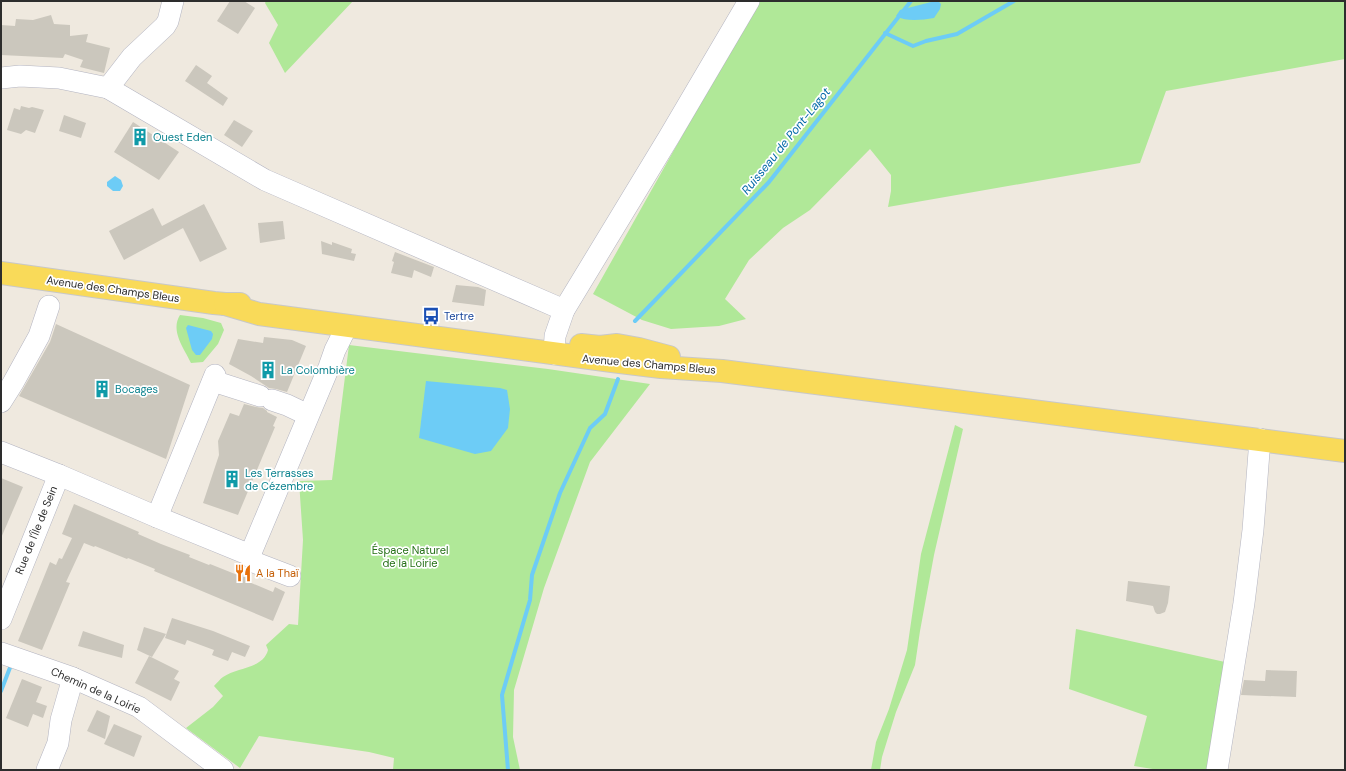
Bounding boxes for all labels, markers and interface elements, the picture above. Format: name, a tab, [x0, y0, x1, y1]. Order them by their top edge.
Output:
water label: Ruisseau de Pont-Lagot	[738, 84, 834, 198]
building icon: Ouest Eden	[130, 127, 150, 147]
place label: Ouest Eden	[153, 130, 212, 144]
street label: Avenue des Champs Bleus	[45, 273, 181, 305]
bus stop icon: Tertre	[421, 306, 441, 326]
place label: Tertre	[444, 309, 474, 323]
street label: Avenue des Champs Bleus	[581, 351, 717, 377]
building icon: La Colombière	[258, 360, 278, 380]
place label: La Colombière	[281, 363, 355, 377]
building icon: Bocages	[92, 379, 112, 399]
place label: Bocages	[115, 382, 158, 396]
place label: Les Terrasses de Cézembre	[245, 466, 314, 493]
building icon: Les Terrasses de Cézembre	[222, 469, 242, 489]
street label: Rue de l'Île de Sein	[12, 484, 60, 576]
park label: Éspace Naturel de la Loirie	[372, 543, 448, 570]
restaurant icon: A la Thaï	[233, 563, 253, 583]
place label: A la Thaï	[256, 566, 299, 580]
street label: Chemin de la Loirie	[49, 664, 143, 716]

